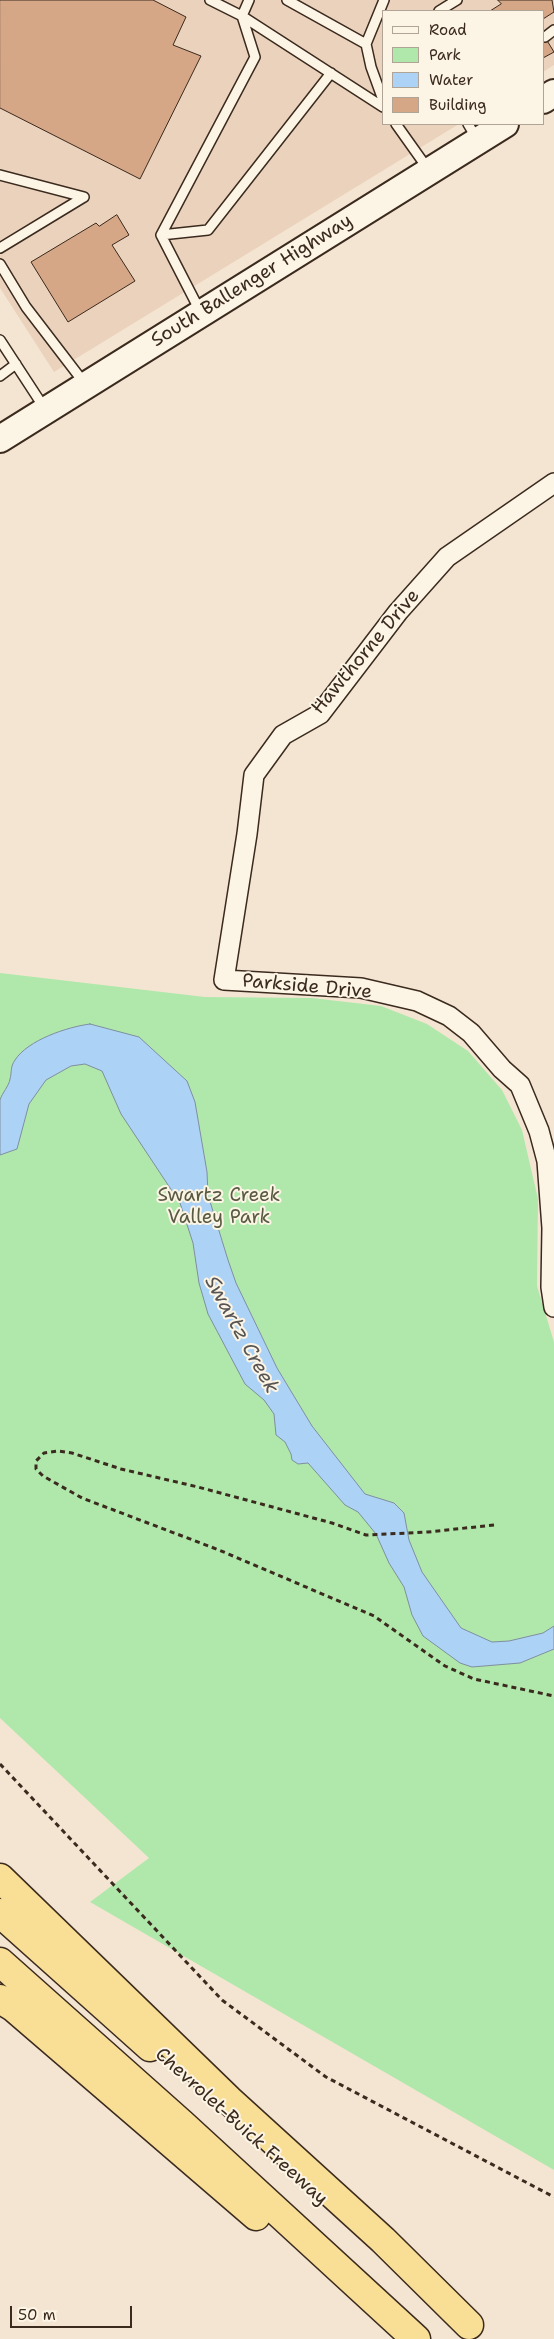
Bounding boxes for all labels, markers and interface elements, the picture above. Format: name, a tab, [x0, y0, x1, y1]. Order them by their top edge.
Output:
legend	[382, 10, 544, 125]
text: Road	[429, 20, 467, 40]
text: Park	[429, 45, 461, 65]
text: Water	[429, 70, 473, 90]
text: Building	[429, 95, 486, 115]
street label: South Ballenger Highway	[147, 210, 357, 352]
street label: Hawthorne Drive	[307, 585, 425, 719]
street label: Parkside Drive	[241, 970, 373, 1004]
park label: Swartz Creek Valley Park	[158, 1185, 280, 1229]
water label: Swartz Creek	[199, 1272, 283, 1398]
street label: Chevrolet-Buick Freeway	[150, 2043, 332, 2211]
scale bar	[12, 2296, 135, 2328]
text: 50 m	[18, 2305, 56, 2325]

